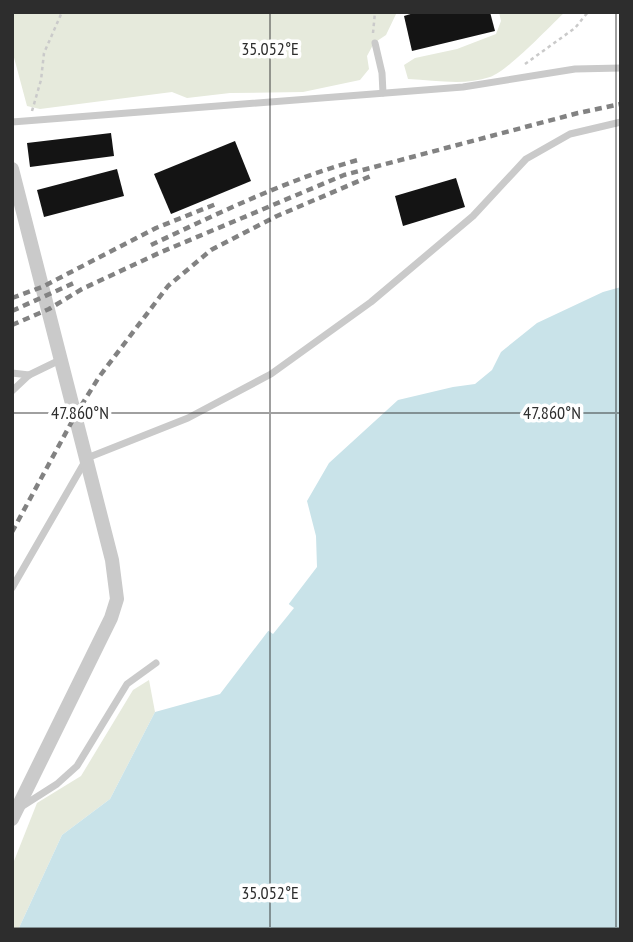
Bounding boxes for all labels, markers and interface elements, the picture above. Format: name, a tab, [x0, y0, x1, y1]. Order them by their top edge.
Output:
text: 35.052°E	[241, 37, 299, 60]
text: 47.860°N	[51, 401, 109, 424]
text: 47.860°N	[523, 401, 581, 424]
text: 35.052°E	[241, 881, 299, 904]

